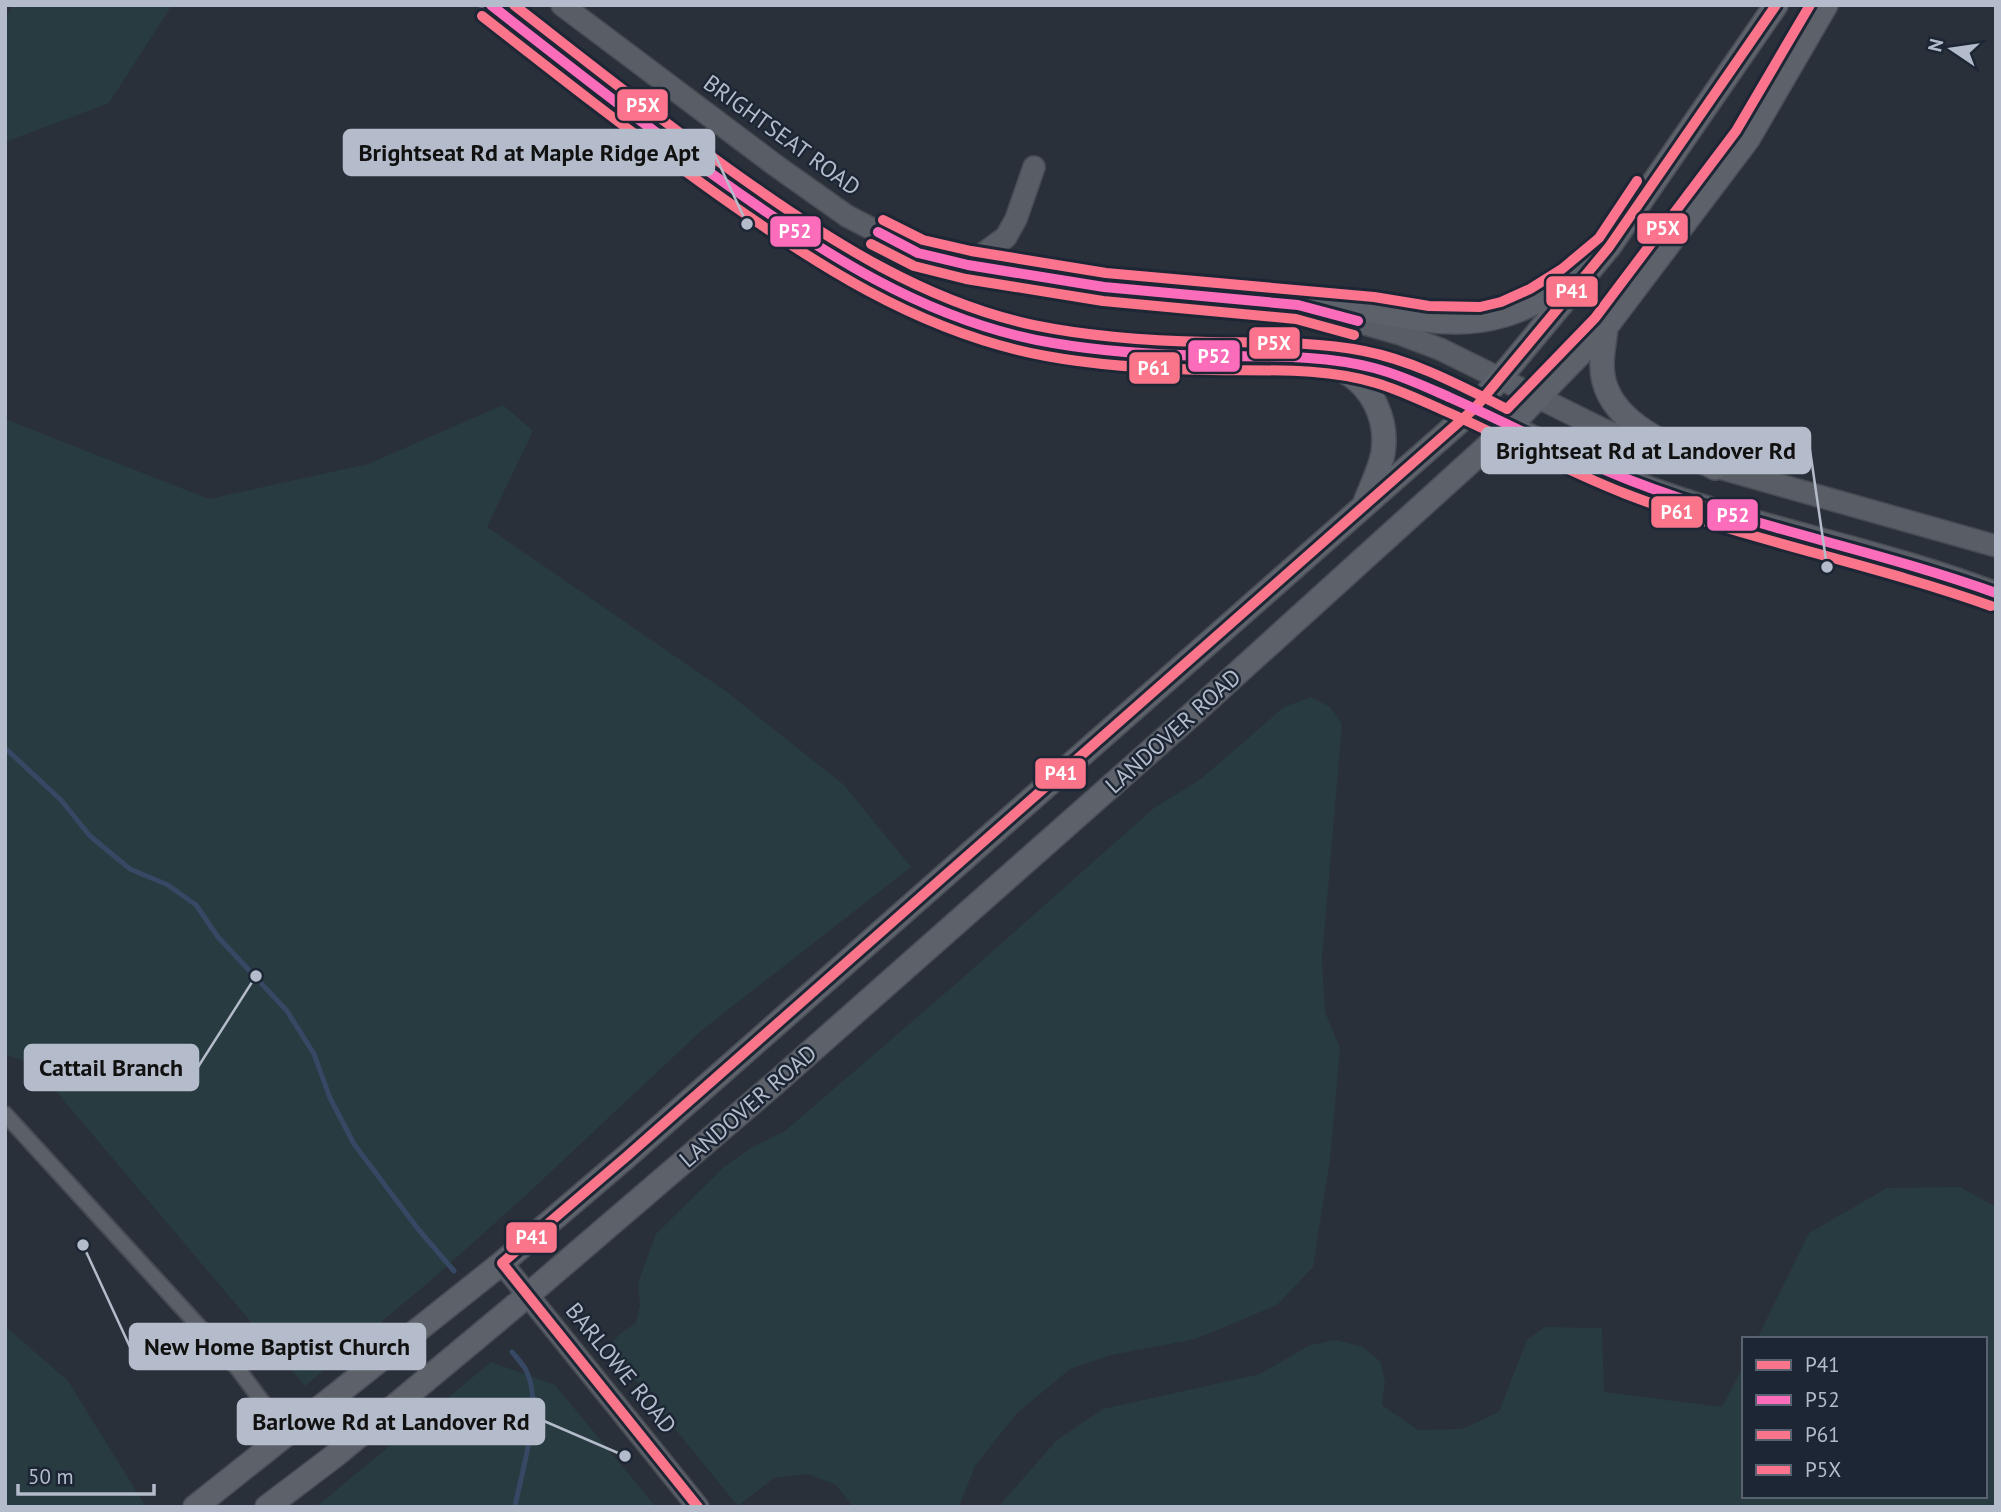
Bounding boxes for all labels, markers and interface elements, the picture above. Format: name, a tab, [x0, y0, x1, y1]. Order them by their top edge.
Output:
north arrow	[1917, 14, 1987, 84]
text: N	[1922, 36, 1949, 54]
street label: BRIGHTSEAT ROAD	[698, 68, 866, 201]
line badge: P5X	[616, 88, 669, 122]
text: P5X	[626, 93, 660, 117]
callout: Brightseat Rd at Maple Ridge Apt	[344, 130, 714, 175]
text: Brightseat Rd at Maple Ridge Apt	[358, 137, 700, 168]
line badge: P5X	[1636, 212, 1689, 245]
line badge: P52	[769, 215, 822, 248]
text: P5X	[1646, 216, 1680, 240]
text: P52	[779, 219, 811, 243]
line badge: P41	[1545, 275, 1599, 308]
text: P41	[1556, 279, 1588, 303]
line badge: P5X	[1248, 326, 1301, 360]
text: P5X	[1257, 331, 1291, 355]
line badge: P52	[1187, 339, 1241, 373]
text: P52	[1198, 344, 1230, 368]
line badge: P61	[1128, 351, 1181, 385]
text: P61	[1138, 356, 1170, 380]
callout: Brightseat Rd at Landover Rd	[1482, 428, 1810, 473]
text: Brightseat Rd at Landover Rd	[1496, 435, 1796, 466]
line badge: P61	[1650, 495, 1704, 529]
line badge: P52	[1706, 498, 1759, 532]
text: P61	[1661, 500, 1693, 524]
text: P52	[1717, 503, 1749, 527]
street label: LANDOVER ROAD	[1099, 662, 1247, 799]
line badge: P41	[1034, 757, 1087, 790]
text: P41	[1045, 761, 1077, 785]
street label: LANDOVER ROAD	[673, 1038, 822, 1173]
callout: Cattail Branch	[25, 1045, 198, 1090]
text: Cattail Branch	[39, 1052, 183, 1083]
line badge: P41	[505, 1221, 558, 1254]
text: P41	[516, 1225, 548, 1249]
street label: BARLOWE ROAD	[560, 1296, 683, 1439]
callout: New Home Baptist Church	[130, 1324, 425, 1369]
text: New Home Baptist Church	[144, 1331, 410, 1362]
legend	[1742, 1337, 1987, 1498]
text: P41	[1805, 1351, 1840, 1378]
text: P52	[1805, 1386, 1840, 1413]
callout: Barlowe Rd at Landover Rd	[238, 1399, 544, 1444]
text: Barlowe Rd at Landover Rd	[252, 1406, 530, 1437]
text: P61	[1805, 1421, 1840, 1448]
scale bar	[18, 1452, 154, 1496]
text: P5X	[1805, 1456, 1841, 1483]
text: 50 m	[28, 1463, 74, 1490]

